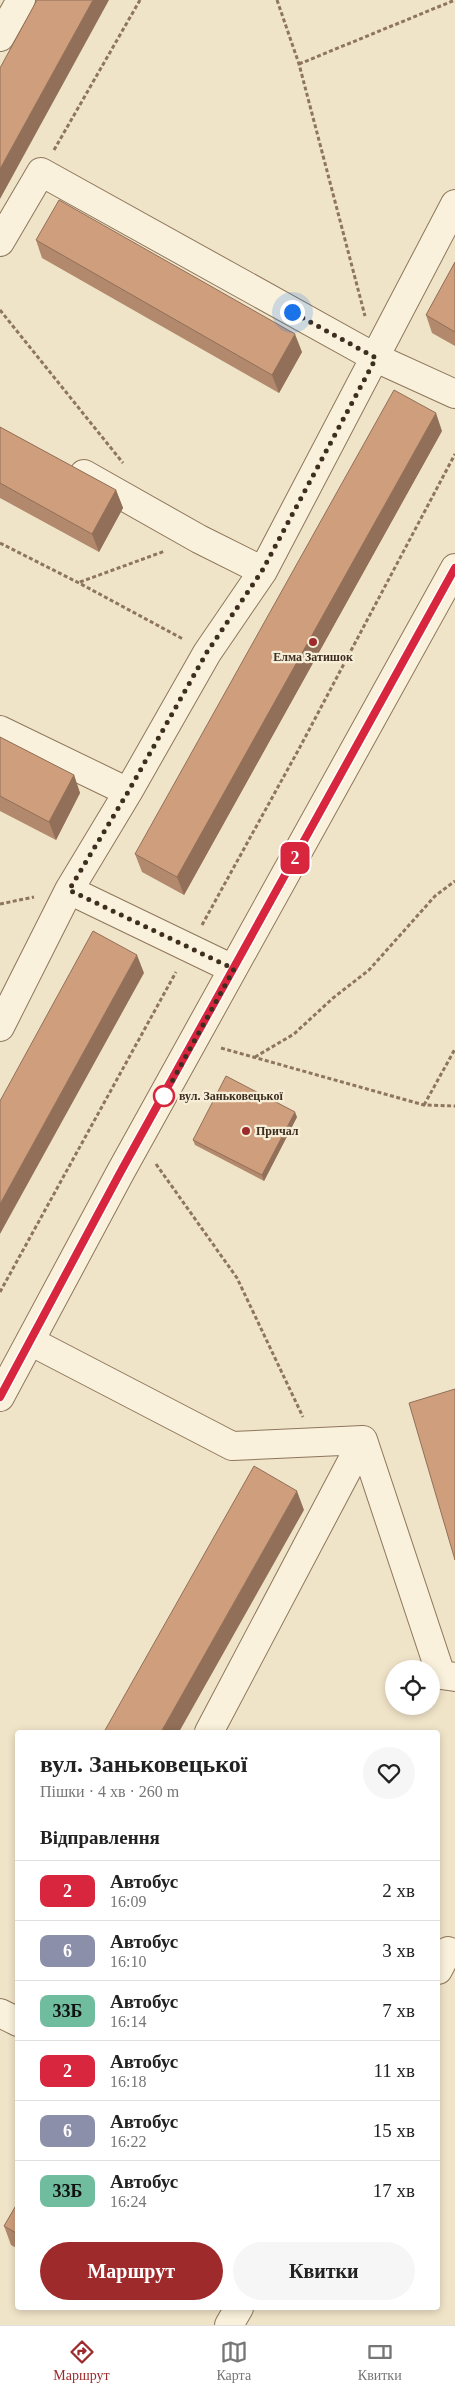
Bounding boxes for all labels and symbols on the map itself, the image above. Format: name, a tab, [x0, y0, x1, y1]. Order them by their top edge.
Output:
your location	[280, 300, 305, 325]
marker: Елма Затишок	[307, 636, 319, 648]
place label: Елма Затишок	[273, 650, 353, 664]
line badge: 2	[279, 842, 311, 874]
marker: вул. Заньковецької	[153, 1085, 175, 1107]
place label: вул. Заньковецької	[179, 1089, 283, 1103]
place label: Причал	[256, 1124, 299, 1138]
marker: Причал	[240, 1125, 252, 1137]

